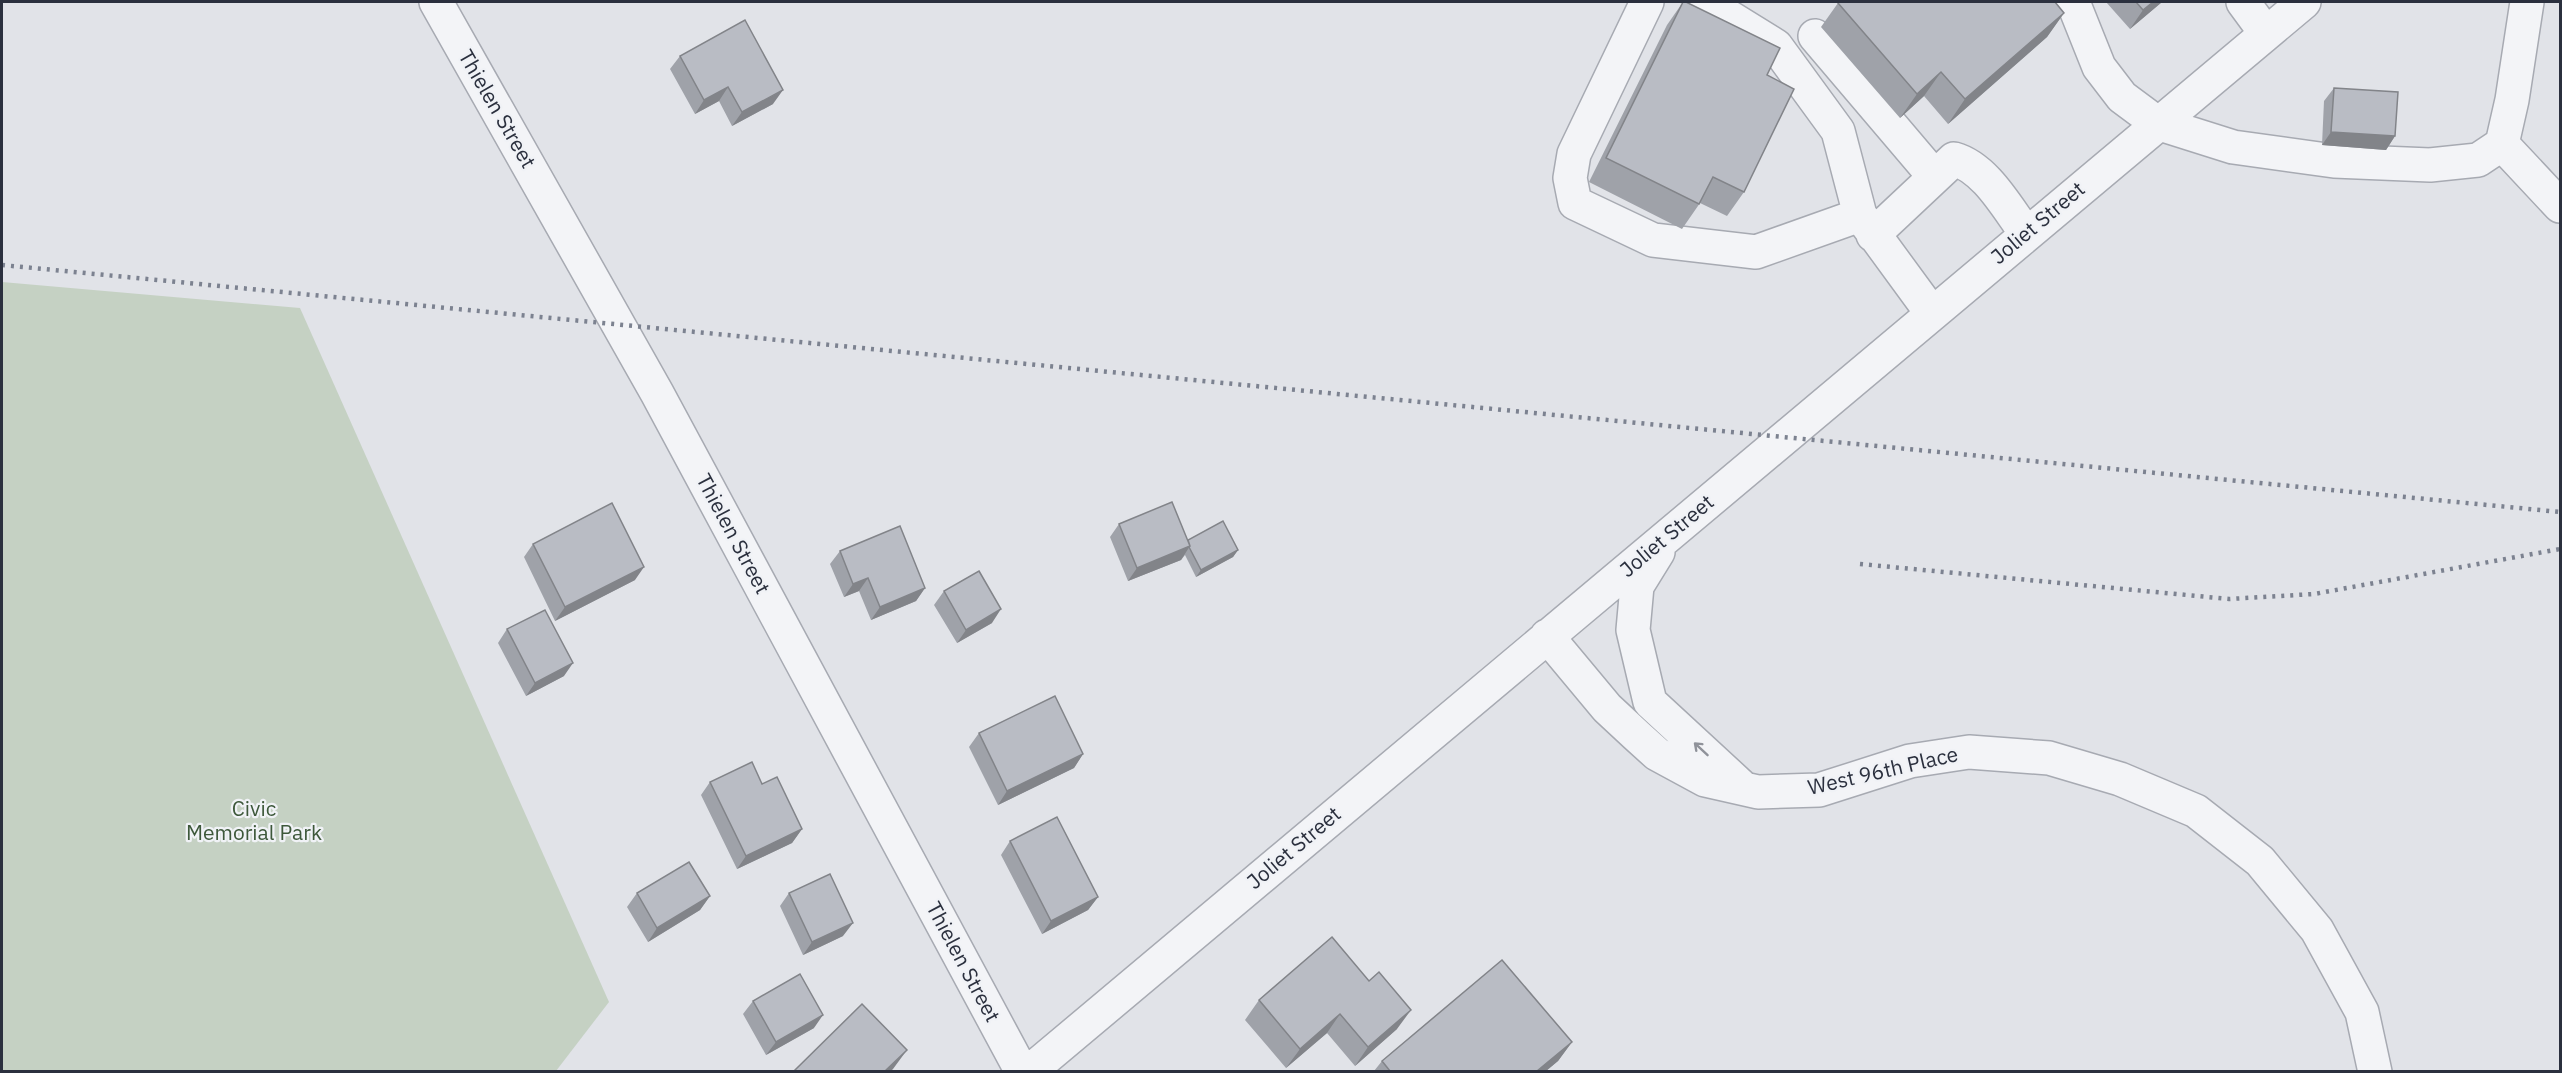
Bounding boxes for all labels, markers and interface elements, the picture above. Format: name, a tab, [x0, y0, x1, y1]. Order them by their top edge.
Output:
street label: Thielen Street	[453, 44, 543, 173]
street label: Joliet Street	[1984, 175, 2090, 270]
street label: Thielen Street	[690, 468, 777, 599]
street label: Joliet Street	[1613, 488, 1719, 583]
street label: West 96th Place	[1805, 739, 1961, 801]
one-way arrow	[1694, 742, 1709, 756]
park label: Civic Memorial Park	[186, 794, 322, 846]
street label: Joliet Street	[1240, 800, 1346, 895]
street label: Thielen Street	[920, 896, 1007, 1027]

